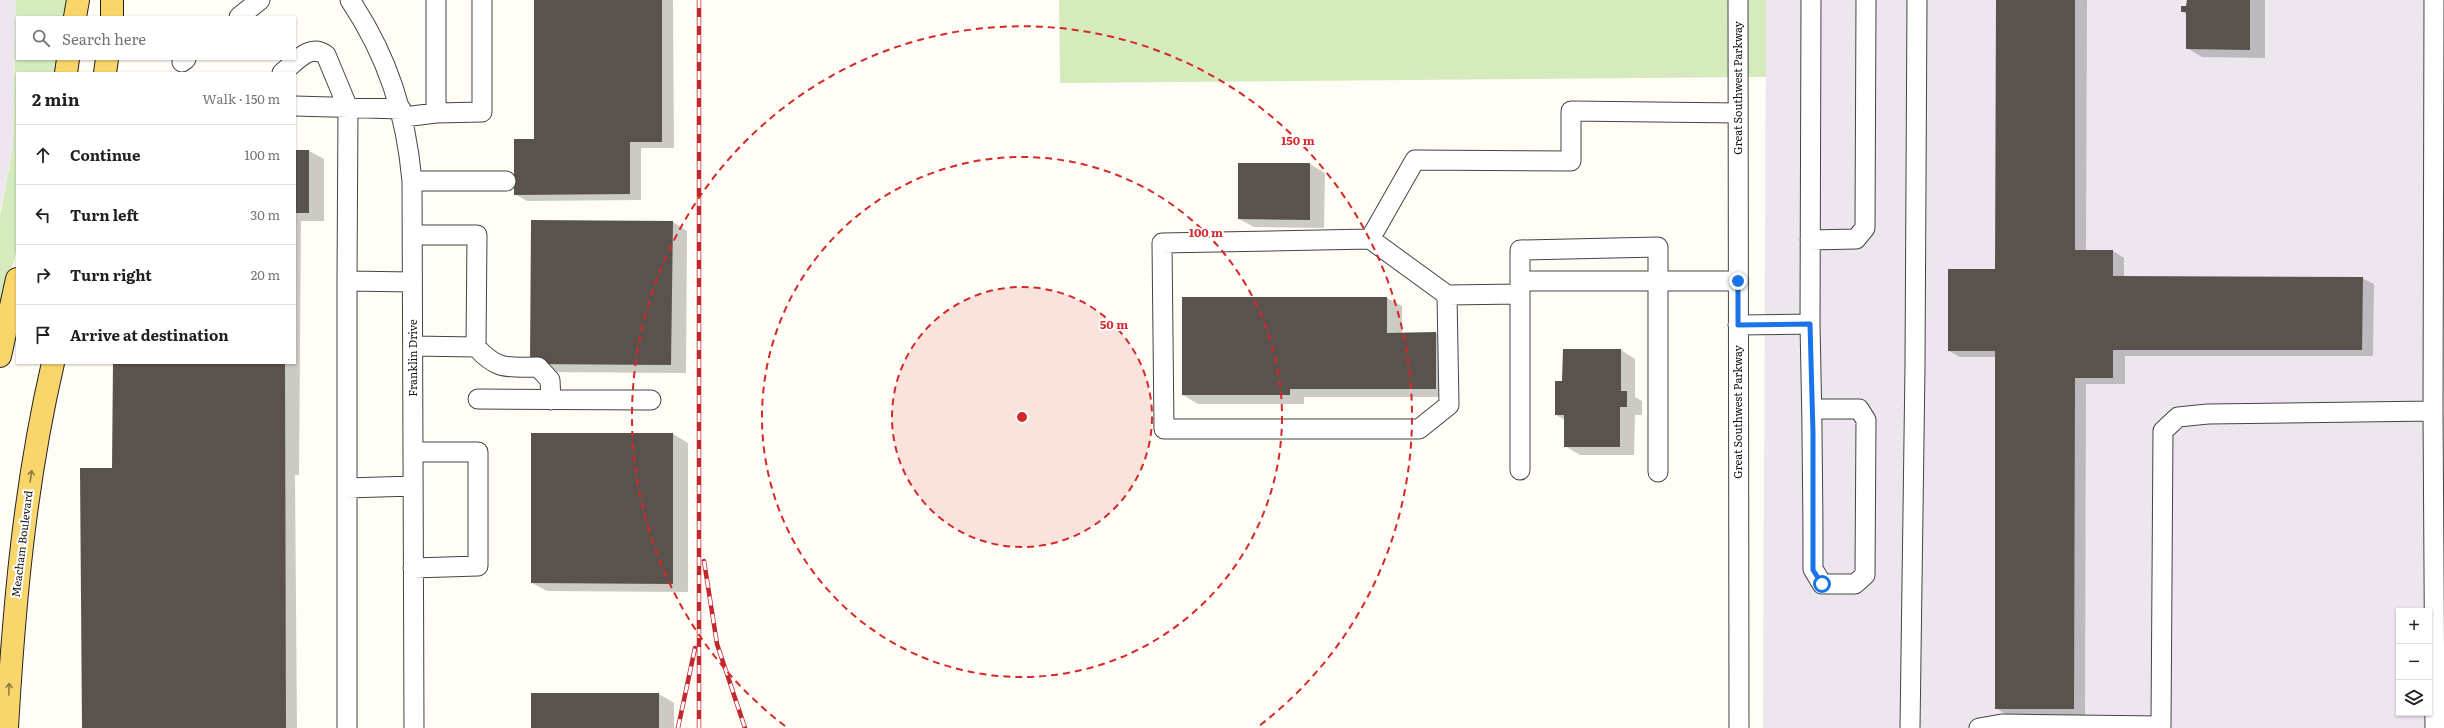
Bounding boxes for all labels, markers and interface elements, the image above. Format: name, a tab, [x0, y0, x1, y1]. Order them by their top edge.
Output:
search box	[16, 16, 296, 60]
street label: Great Southwest Parkway	[1729, 21, 1745, 155]
icon: search	[30, 27, 52, 49]
text: Search here	[62, 27, 146, 50]
text: 2 min	[32, 86, 80, 111]
text: Walk · 150 m	[203, 89, 280, 108]
text: 150 m	[1281, 131, 1315, 149]
text: Continue	[70, 143, 140, 166]
icon: ahead	[32, 144, 54, 166]
text: 100 m	[244, 145, 280, 164]
text: Turn left	[70, 203, 139, 226]
icon: left	[32, 204, 54, 226]
text: 30 m	[250, 205, 280, 224]
text: 100 m	[1189, 223, 1223, 241]
text: Turn right	[70, 263, 152, 286]
icon: right	[32, 264, 54, 286]
text: 20 m	[251, 265, 280, 284]
route end	[1729, 272, 1747, 290]
text: 50 m	[1100, 315, 1128, 333]
street label: Franklin Drive	[404, 319, 420, 397]
text: Arrive at destination	[70, 323, 229, 346]
icon: arrive	[32, 324, 54, 346]
street label: Great Southwest Parkway	[1729, 345, 1745, 479]
centre of rings	[1015, 410, 1029, 424]
one-way arrow	[27, 470, 35, 483]
street label: Meacham Boulevard	[7, 489, 36, 598]
route start	[1813, 575, 1831, 593]
map controls	[2396, 608, 2432, 716]
button: +	[2396, 608, 2432, 644]
button: −	[2396, 644, 2432, 680]
button: layers	[2396, 680, 2432, 716]
one-way arrow	[6, 683, 13, 696]

